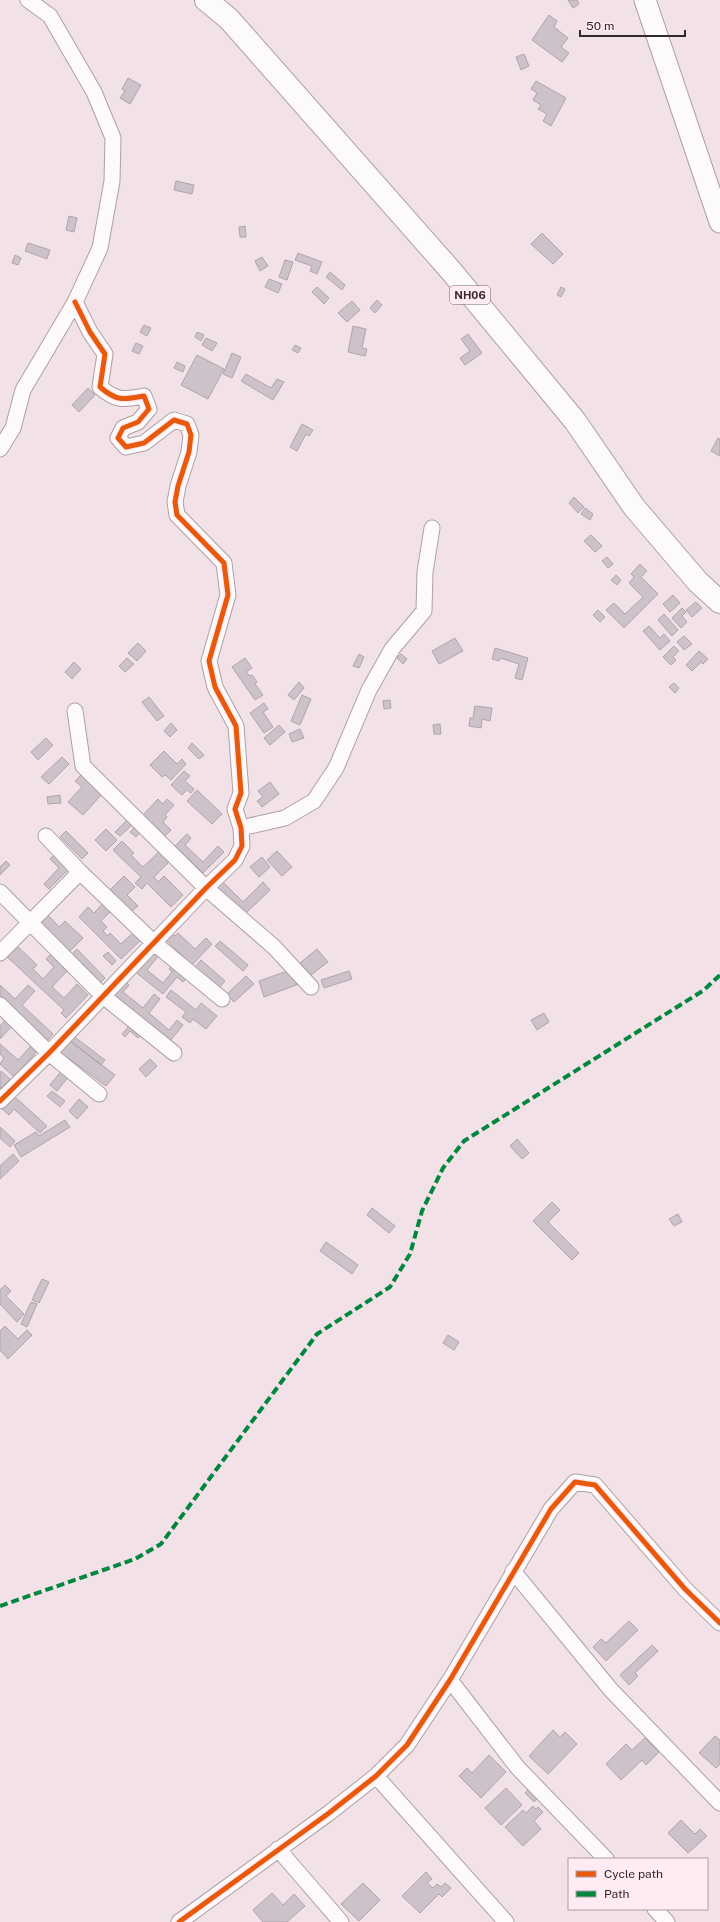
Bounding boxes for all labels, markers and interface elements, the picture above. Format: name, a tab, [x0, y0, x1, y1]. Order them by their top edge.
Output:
scale bar	[580, 12, 685, 38]
text: 50 m	[586, 19, 614, 33]
road number: NH06	[450, 286, 490, 304]
legend	[568, 1858, 708, 1910]
text: Cycle path	[604, 1867, 663, 1881]
text: Path	[604, 1887, 630, 1901]

